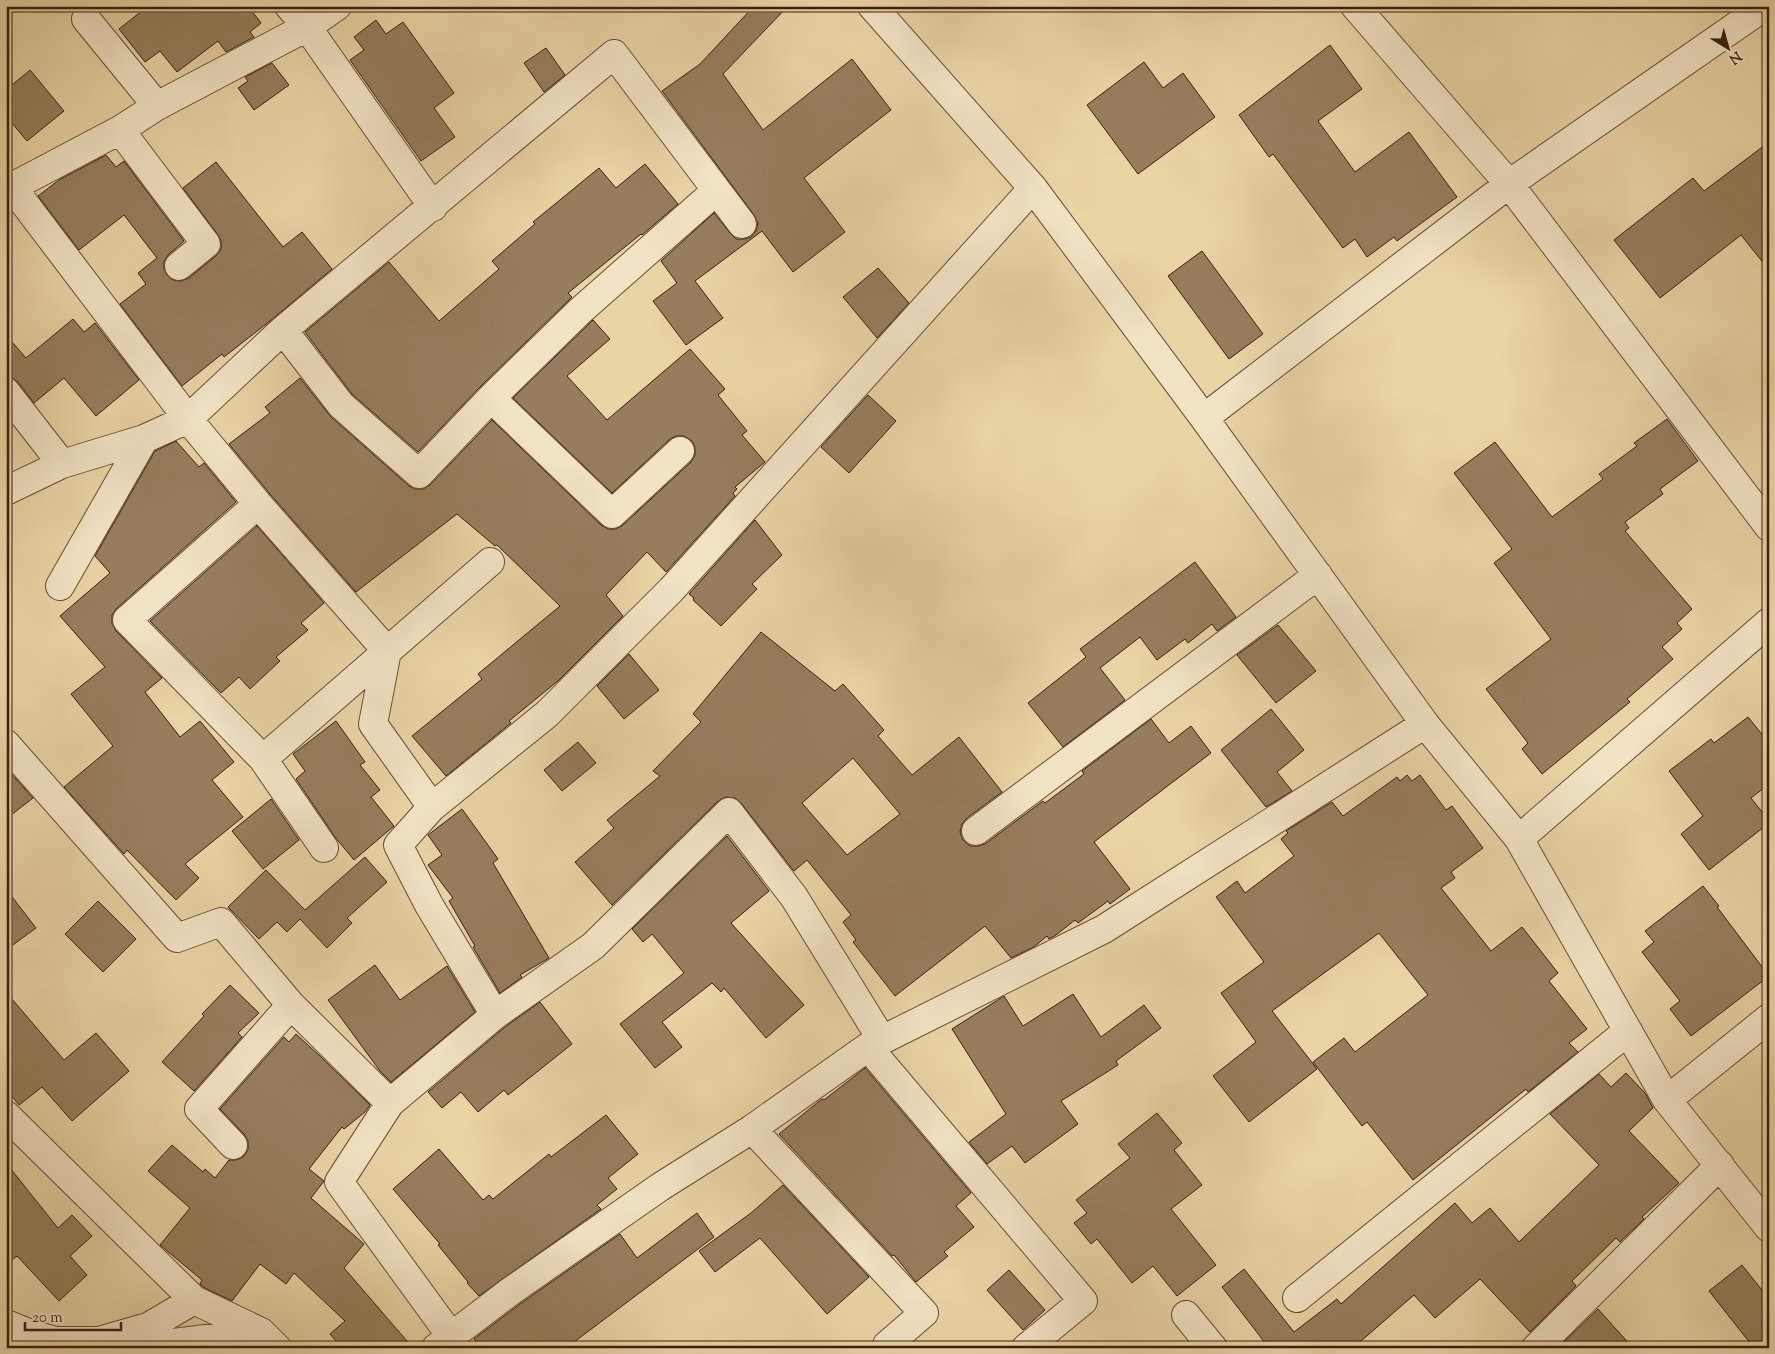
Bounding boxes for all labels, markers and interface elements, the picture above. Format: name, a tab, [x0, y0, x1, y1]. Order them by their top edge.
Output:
north arrow	[1702, 22, 1752, 72]
text: N	[1724, 45, 1745, 68]
scale bar	[25, 1299, 121, 1331]
text: 20 m	[32, 1308, 63, 1329]

